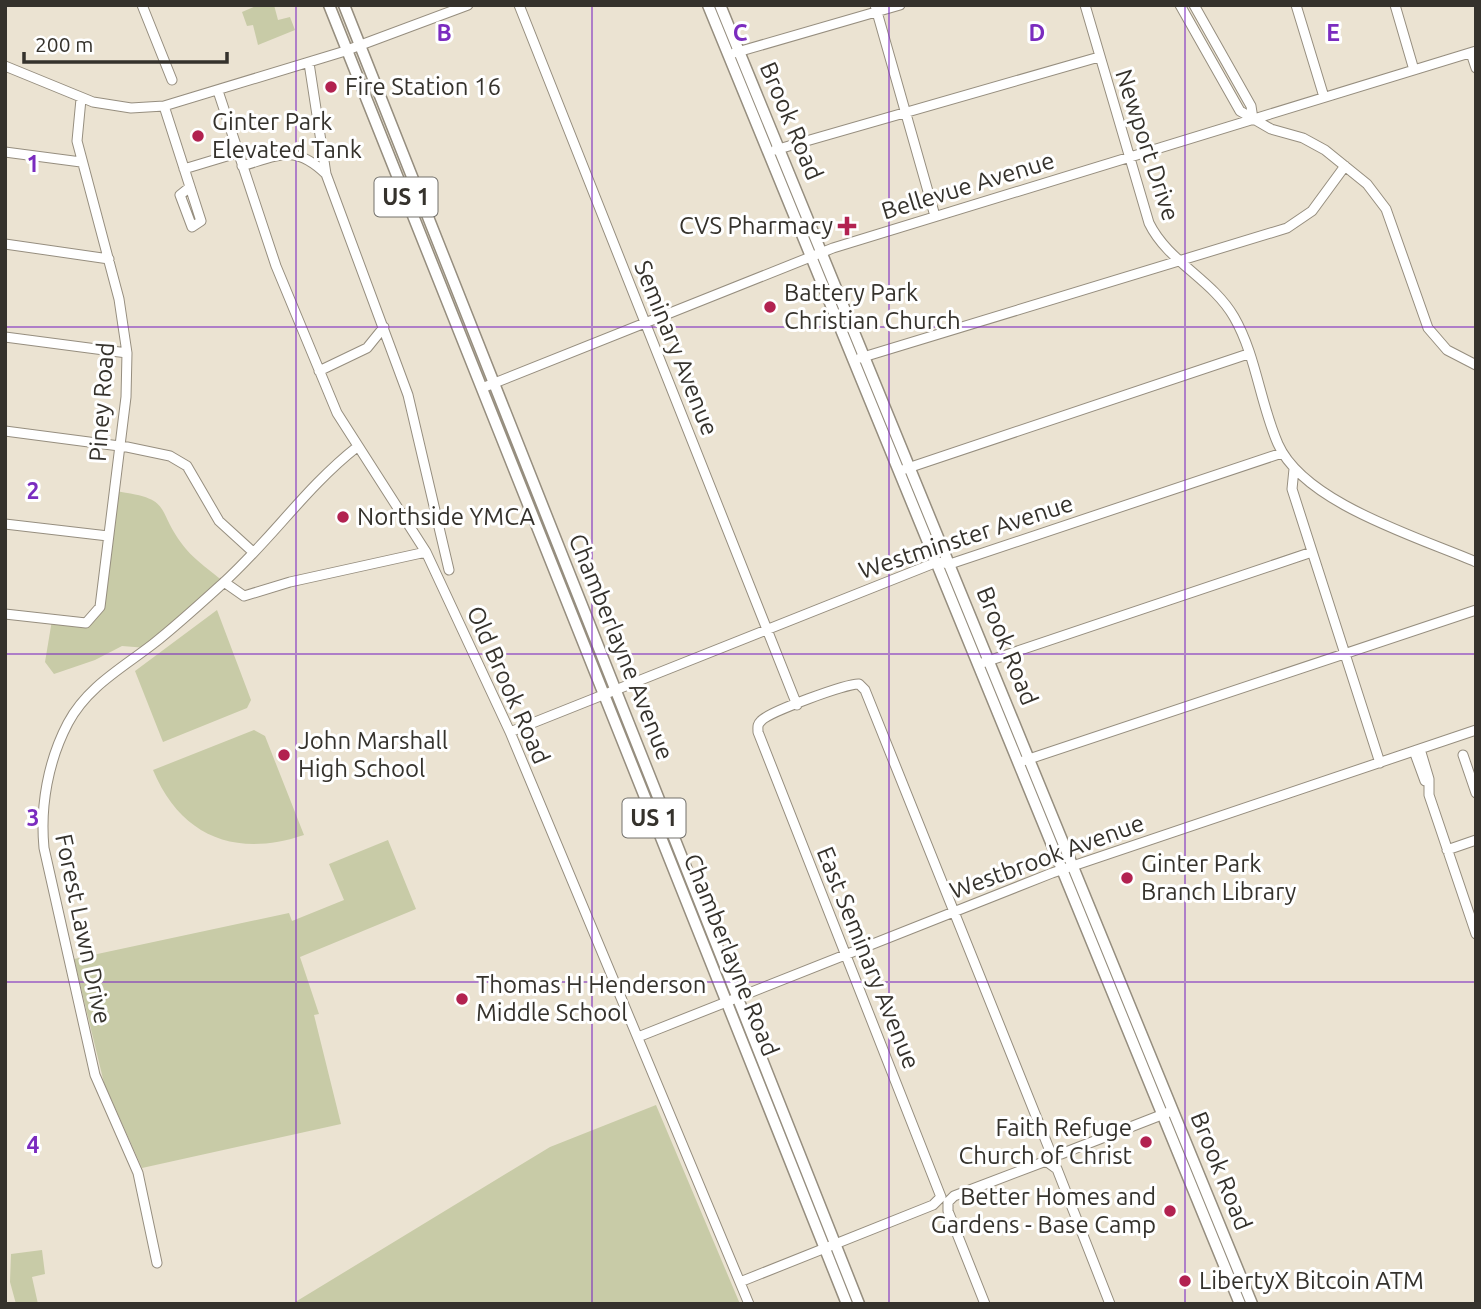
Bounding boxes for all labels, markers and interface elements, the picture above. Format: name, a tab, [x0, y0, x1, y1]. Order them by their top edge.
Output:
text: B	[436, 20, 452, 45]
text: C	[733, 20, 748, 45]
text: D	[1029, 20, 1045, 45]
text: E	[1326, 20, 1340, 45]
scale bar	[24, 21, 228, 65]
text: 200 m	[35, 32, 93, 56]
street label: Brook Road	[755, 58, 828, 184]
street label: Newport Drive	[1110, 66, 1185, 224]
place label: Fire Station 16	[345, 73, 501, 100]
marker: Fire Station 16	[323, 79, 339, 95]
place label: Ginter Park Elevated Tank	[212, 108, 362, 163]
marker: Ginter Park Elevated Tank	[190, 128, 206, 144]
street label: Bellevue Avenue	[878, 146, 1058, 225]
text: 1	[27, 151, 39, 176]
road number: US 1	[374, 178, 438, 216]
place label: CVS Pharmacy	[679, 212, 833, 239]
marker: CVS Pharmacy	[839, 218, 855, 234]
street label: Seminary Avenue	[629, 257, 724, 439]
place label: Battery Park Christian Church	[784, 279, 961, 334]
marker: Battery Park Christian Church	[762, 299, 778, 315]
street label: Piney Road	[84, 341, 119, 463]
text: 2	[27, 478, 39, 503]
street label: Westminster Avenue	[855, 489, 1076, 584]
place label: Northside YMCA	[357, 503, 535, 530]
marker: Northside YMCA	[335, 509, 351, 525]
street label: Chamberlayne Avenue	[564, 530, 679, 764]
street label: Brook Road	[971, 583, 1043, 709]
street label: Old Brook Road	[462, 602, 555, 768]
place label: John Marshall High School	[298, 727, 448, 782]
marker: John Marshall High School	[276, 747, 292, 763]
road number: US 1	[622, 798, 686, 838]
text: 3	[27, 805, 39, 830]
street label: Westbrook Avenue	[946, 809, 1148, 904]
street label: Forest Lawn Drive	[50, 831, 117, 1026]
street label: East Seminary Avenue	[812, 843, 925, 1073]
street label: Chamberlayne Road	[679, 850, 784, 1060]
place label: Ginter Park Branch Library	[1141, 850, 1297, 905]
marker: Ginter Park Branch Library	[1119, 870, 1135, 886]
place label: Thomas H Henderson Middle School	[476, 971, 707, 1026]
marker: Thomas H Henderson Middle School	[454, 991, 470, 1007]
street label: Brook Road	[1185, 1108, 1257, 1234]
place label: Faith Refuge Church of Christ	[959, 1114, 1133, 1169]
text: 4	[27, 1132, 40, 1157]
marker: Faith Refuge Church of Christ	[1138, 1134, 1154, 1150]
place label: Better Homes and Gardens - Base Camp	[931, 1183, 1156, 1238]
marker: Better Homes and Gardens - Base Camp	[1162, 1203, 1178, 1219]
place label: LibertyX Bitcoin ATM	[1199, 1267, 1424, 1294]
marker: LibertyX Bitcoin ATM	[1177, 1273, 1193, 1289]

